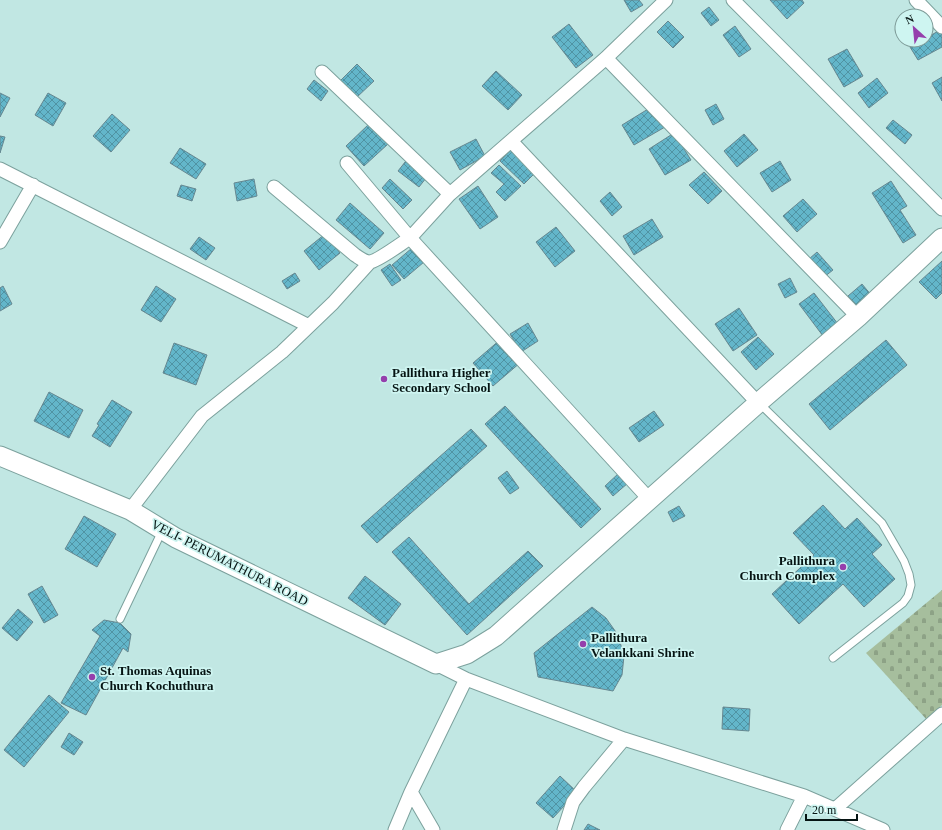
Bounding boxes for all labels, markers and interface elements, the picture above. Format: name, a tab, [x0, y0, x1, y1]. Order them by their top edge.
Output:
north arrow	[894, 8, 934, 48]
text: N	[903, 12, 916, 26]
place label: Pallithura Higher Secondary School	[392, 365, 491, 395]
marker: Pallithura Higher Secondary School	[379, 374, 389, 384]
street label: VELI- PERUMATHURA ROAD	[149, 516, 311, 609]
place label: Pallithura Church Complex	[740, 553, 835, 583]
marker: Pallithura Church Complex	[838, 562, 848, 572]
place label: Pallithura Velankkani Shrine	[591, 630, 694, 660]
marker: Pallithura Velankkani Shrine	[578, 639, 588, 649]
place label: St. Thomas Aquinas Church Kochuthura	[100, 663, 214, 693]
marker: St. Thomas Aquinas Church Kochuthura	[87, 672, 97, 682]
scale bar	[806, 796, 857, 822]
text: 20 m	[812, 803, 837, 817]

